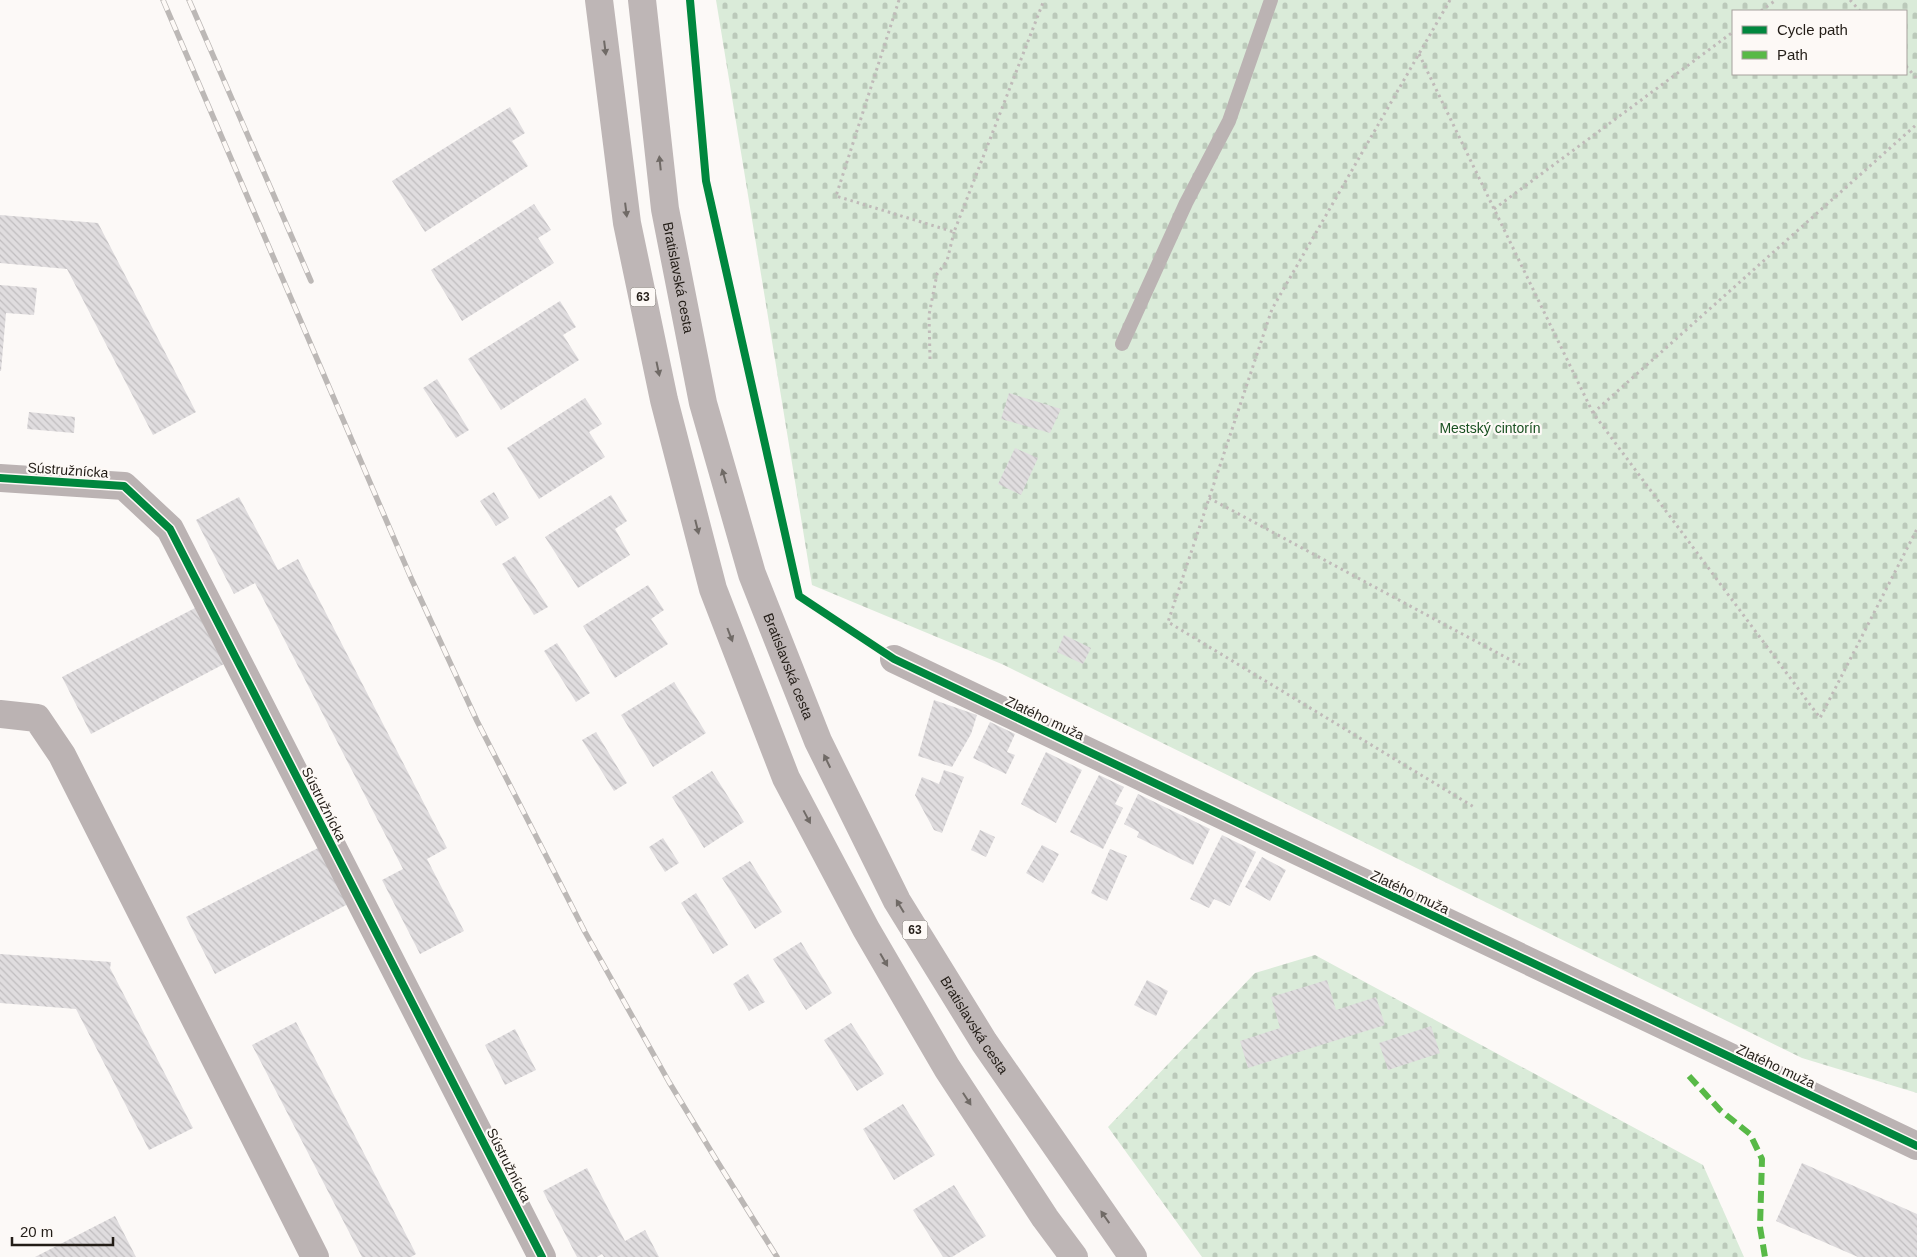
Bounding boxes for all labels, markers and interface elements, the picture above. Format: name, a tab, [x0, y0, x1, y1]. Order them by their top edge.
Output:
legend	[1732, 10, 1907, 75]
text: Cycle path	[1777, 21, 1848, 38]
one-way arrow	[602, 41, 610, 57]
text: Path	[1777, 46, 1808, 63]
one-way arrow	[656, 155, 664, 171]
one-way arrow	[622, 202, 630, 218]
street label: Bratislavská cesta	[660, 220, 697, 335]
road number: 63	[630, 288, 656, 306]
one-way arrow	[654, 361, 662, 377]
park label: Mestský cintorín	[1439, 420, 1541, 436]
street label: Sústružnícka	[27, 459, 109, 481]
one-way arrow	[720, 469, 728, 484]
one-way arrow	[693, 519, 701, 534]
street label: Bratislavská cesta	[760, 611, 817, 722]
one-way arrow	[727, 628, 735, 642]
street label: Zlatého muža	[1003, 693, 1087, 743]
one-way arrow	[823, 754, 831, 768]
street label: Sústružnícka	[298, 764, 350, 844]
one-way arrow	[803, 809, 811, 824]
street label: Zlatého muža	[1368, 867, 1452, 917]
one-way arrow	[895, 900, 904, 913]
road number: 63	[902, 920, 928, 940]
one-way arrow	[879, 953, 888, 966]
street label: Bratislavská cesta	[937, 973, 1012, 1077]
street label: Zlatého muža	[1734, 1041, 1818, 1091]
one-way arrow	[962, 1093, 972, 1106]
street label: Sústružnícka	[483, 1125, 535, 1205]
one-way arrow	[1100, 1210, 1110, 1224]
scale bar	[12, 1214, 114, 1246]
text: 20 m	[20, 1223, 53, 1240]

